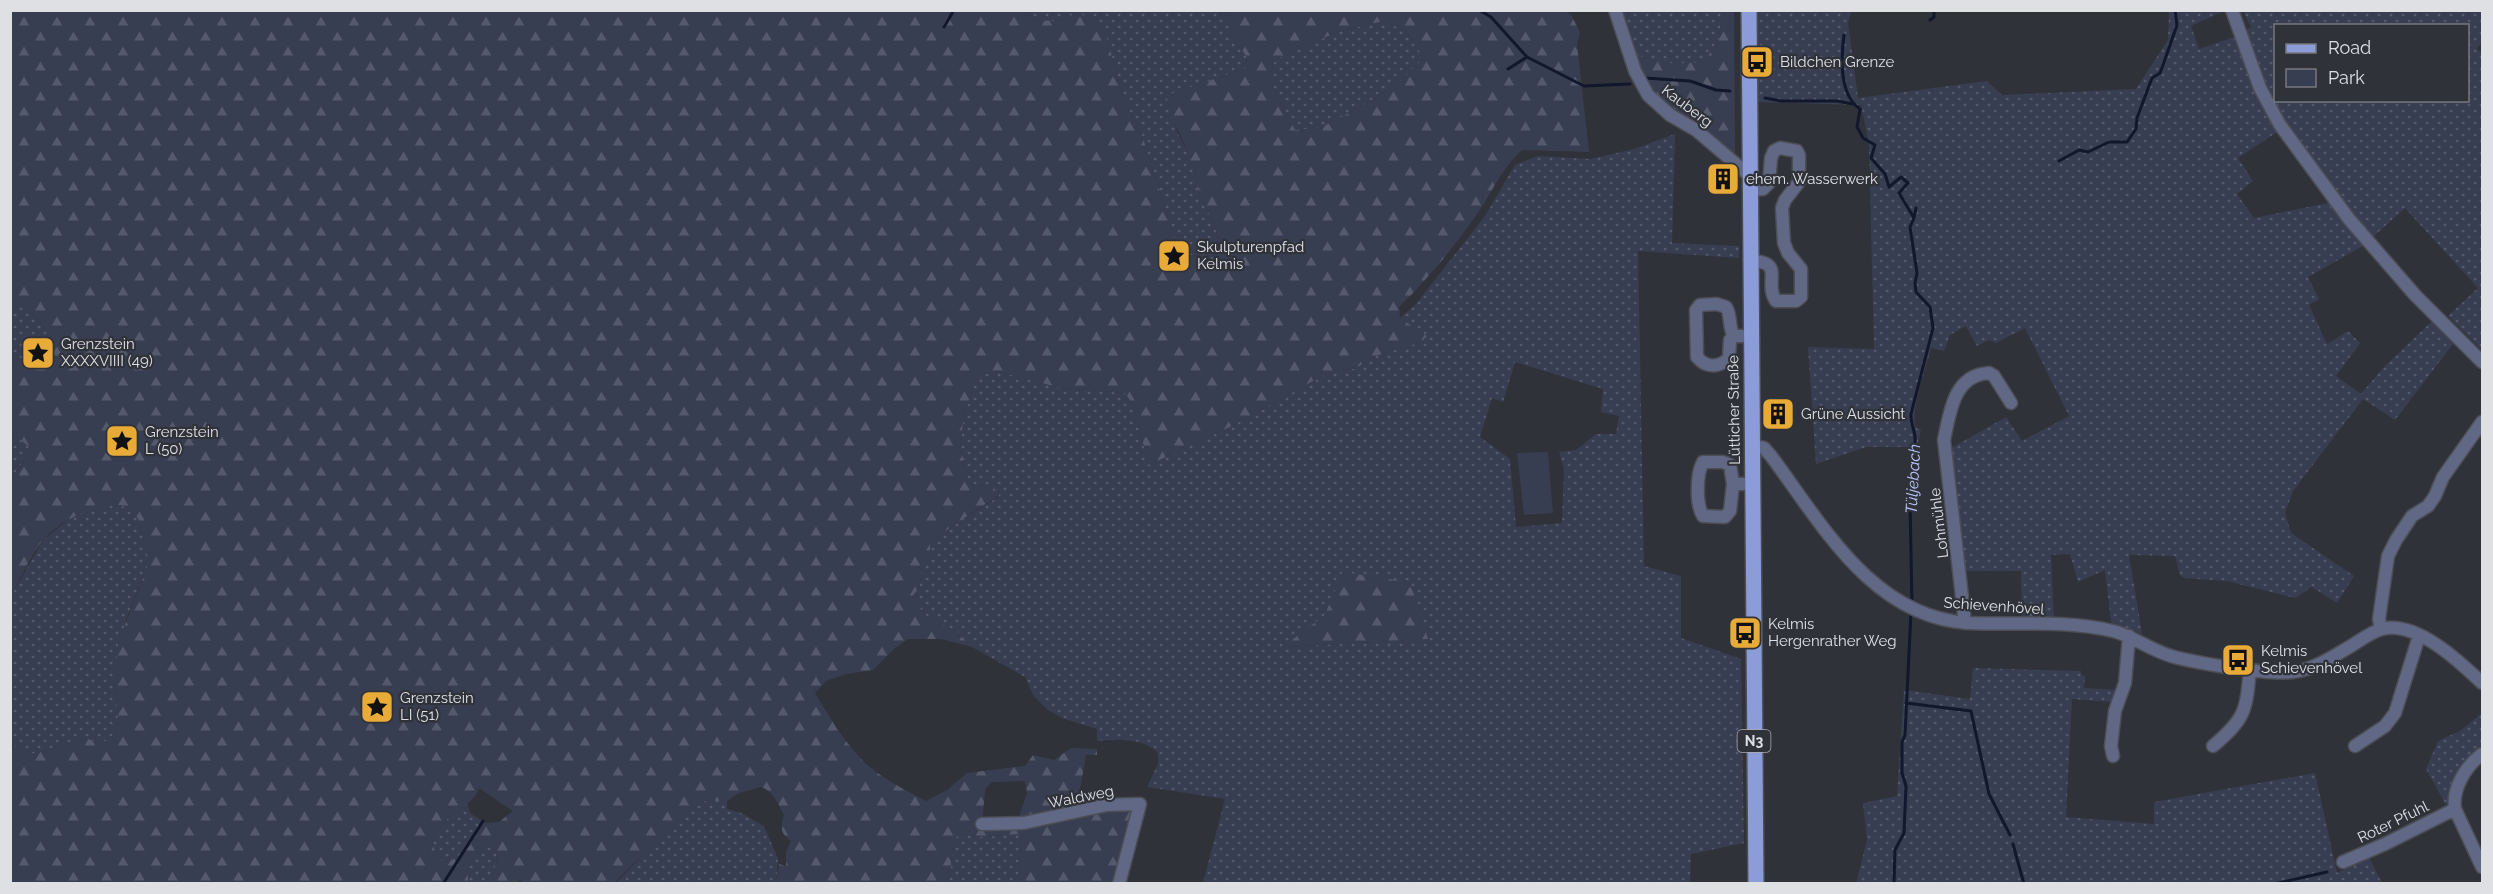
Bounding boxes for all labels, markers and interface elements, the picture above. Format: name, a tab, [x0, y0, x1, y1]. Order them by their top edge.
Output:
legend	[2274, 24, 2469, 102]
text: Road	[2328, 37, 2371, 58]
bus stop icon: Bildchen Grenze	[1739, 44, 1775, 80]
place label: Bildchen Grenze	[1780, 53, 1895, 71]
text: Park	[2328, 67, 2365, 88]
street label: Kauberg	[1658, 81, 1716, 131]
building icon: ehem. Wasserwerk	[1705, 161, 1741, 197]
place label: ehem. Wasserwerk	[1746, 170, 1878, 188]
place icon: Skulpturenpfad Kelmis	[1156, 238, 1192, 274]
place label: Skulpturenpfad Kelmis	[1197, 238, 1304, 273]
place icon: Grenzstein XXXXVIIII (49)	[20, 335, 56, 371]
place label: Grenzstein XXXXVIIII (49)	[61, 335, 153, 370]
street label: Lütticher Straße	[1724, 355, 1744, 465]
building icon: Grüne Aussicht	[1760, 396, 1796, 432]
place label: Grüne Aussicht	[1801, 405, 1905, 423]
place icon: Grenzstein L (50)	[104, 423, 140, 459]
place label: Grenzstein L (50)	[145, 423, 219, 458]
water label: Tüljebach	[1902, 444, 1924, 514]
street label: Lohmühle	[1926, 487, 1952, 559]
street label: Schievenhövel	[1943, 593, 2046, 619]
bus stop icon: Kelmis Hergenrather Weg	[1727, 615, 1763, 651]
place label: Kelmis Hergenrather Weg	[1768, 615, 1897, 650]
bus stop icon: Kelmis Schievenhövel	[2220, 642, 2256, 678]
place label: Kelmis Schievenhövel	[2261, 642, 2363, 677]
place icon: Grenzstein LI (51)	[359, 689, 395, 725]
place label: Grenzstein LI (51)	[400, 689, 474, 724]
road number: N3	[1738, 730, 1770, 752]
street label: Waldweg	[1047, 782, 1115, 812]
street label: Roter Pfuhl	[2355, 797, 2432, 847]

